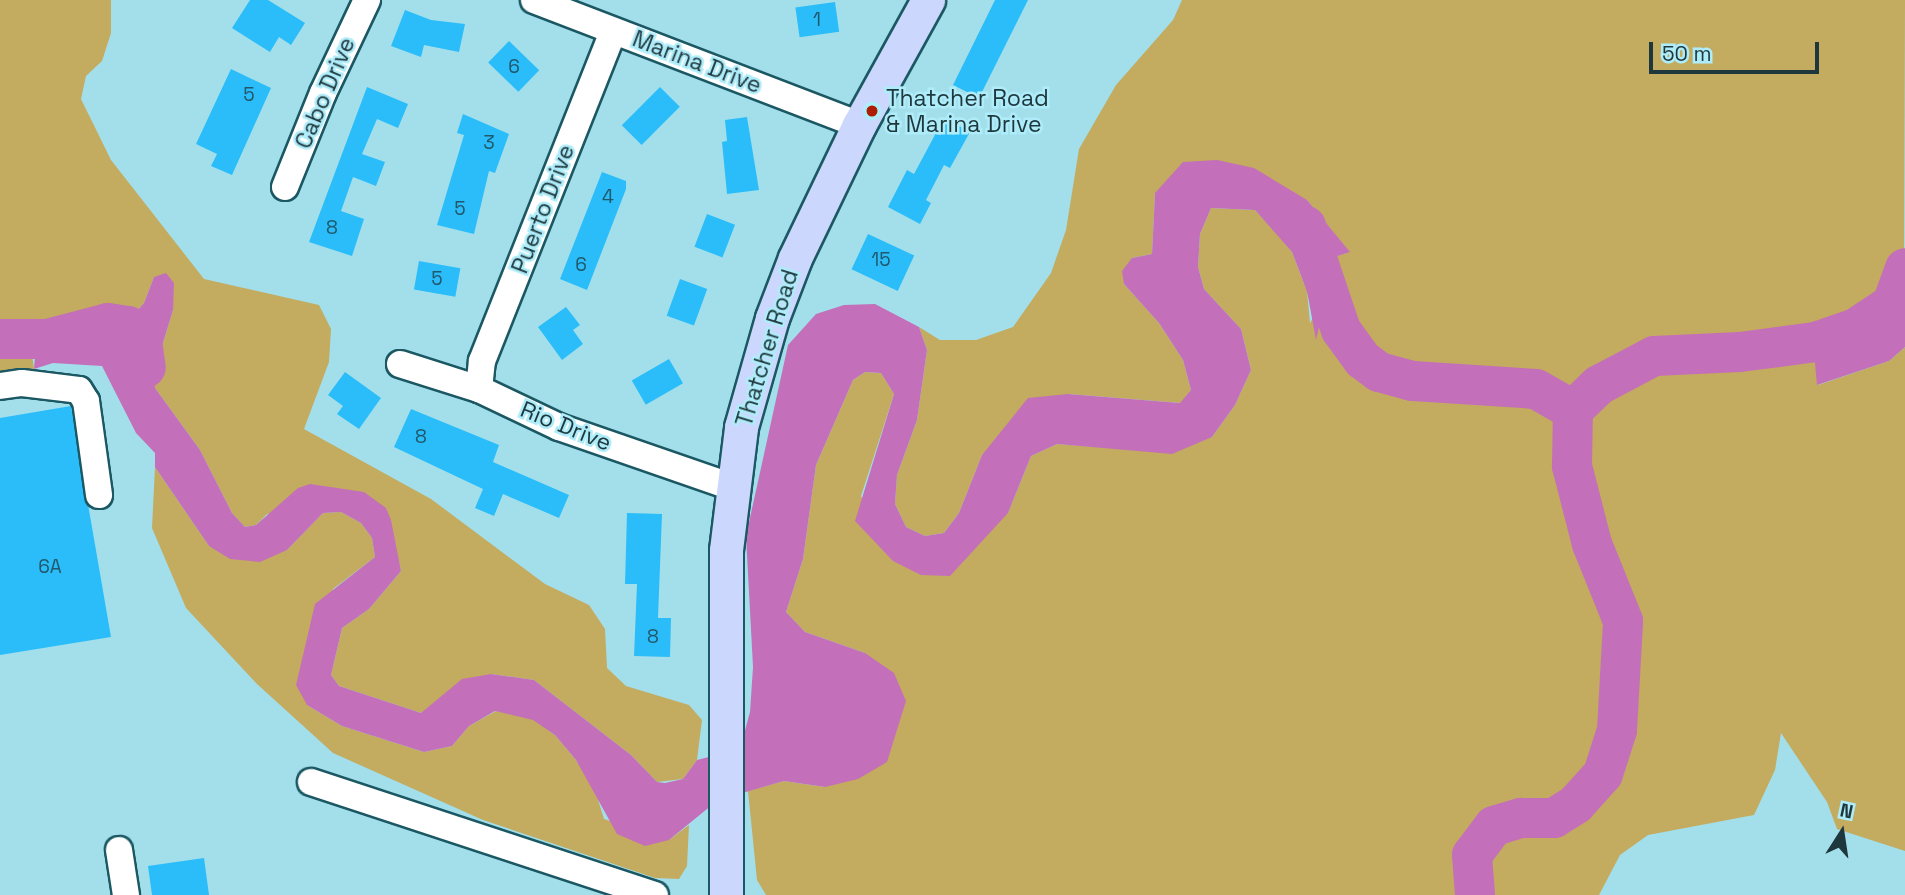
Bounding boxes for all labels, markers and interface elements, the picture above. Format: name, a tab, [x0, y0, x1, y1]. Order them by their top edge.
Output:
house number: 1	[813, 9, 821, 31]
street label: Marina Drive	[629, 25, 765, 99]
scale bar	[1653, 28, 1823, 72]
street label: Cabo Drive	[289, 33, 361, 153]
text: 50 m	[1662, 40, 1712, 67]
house number: 6	[508, 56, 520, 78]
house number: 5	[243, 84, 255, 106]
place label: Thatcher Road & Marina Drive	[886, 84, 1049, 138]
marker: Thatcher Road & Marina Drive	[864, 103, 880, 119]
house number: 3	[483, 132, 495, 154]
street label: Puerto Drive	[506, 141, 580, 277]
house number: 4	[602, 186, 614, 208]
house number: 5	[454, 198, 466, 220]
house number: 8	[326, 217, 338, 239]
house number: 15	[871, 249, 891, 271]
house number: 6	[575, 254, 587, 276]
street label: Thatcher Road	[730, 266, 804, 430]
house number: 5	[431, 268, 443, 290]
street label: Rio Drive	[517, 395, 615, 457]
house number: 8	[415, 426, 427, 448]
house number: 6A	[38, 556, 62, 578]
house number: 8	[647, 626, 659, 648]
north arrow	[1807, 797, 1877, 867]
text: N	[1838, 797, 1855, 825]

